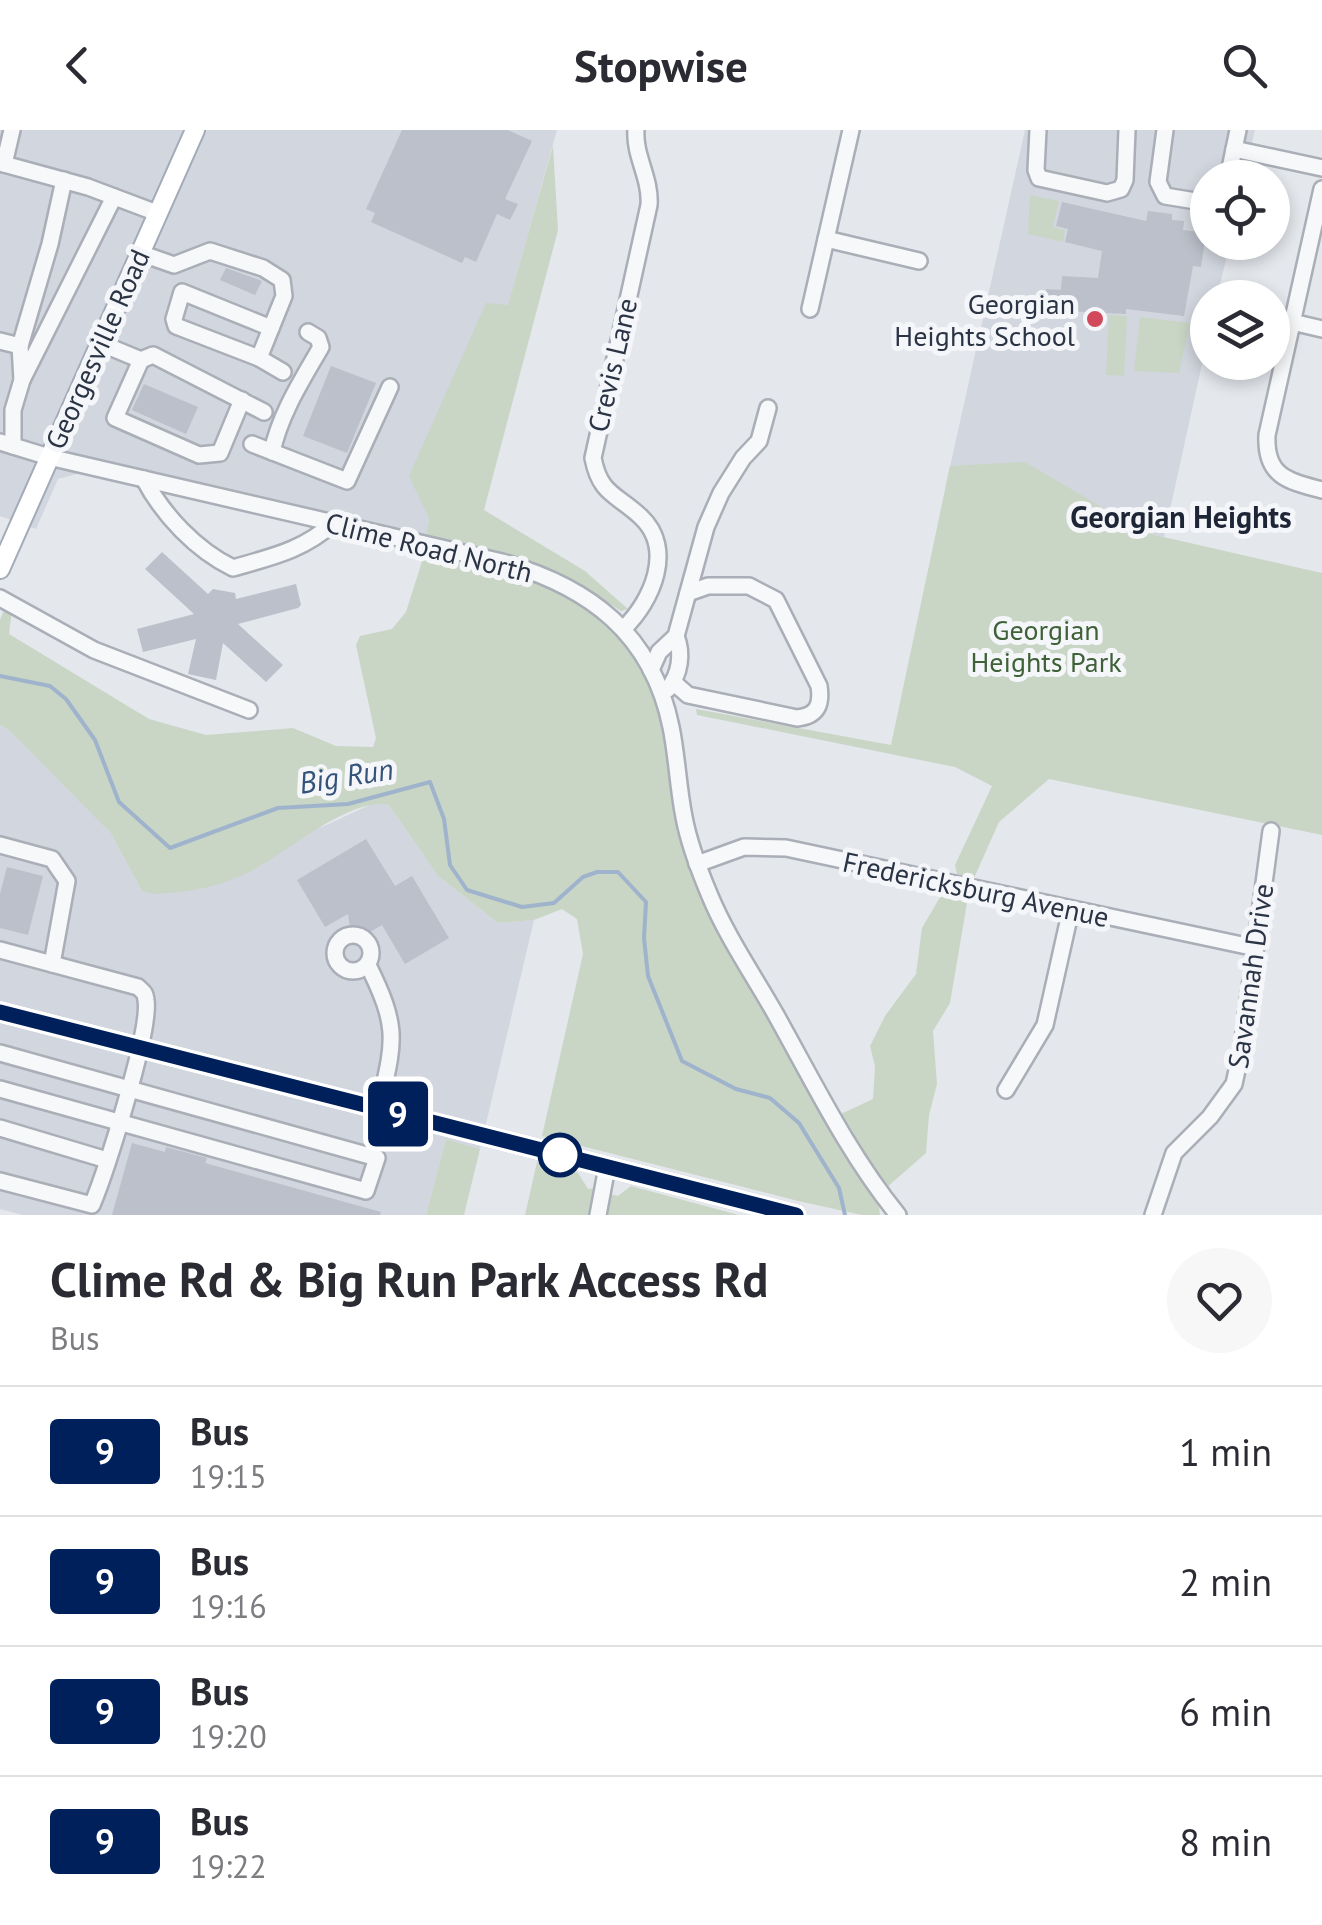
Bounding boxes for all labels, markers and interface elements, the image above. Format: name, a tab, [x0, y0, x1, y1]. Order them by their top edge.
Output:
text: Stopwise	[574, 36, 748, 94]
icon: back	[50, 38, 105, 93]
icon: search	[1217, 38, 1272, 93]
map controls	[1190, 160, 1290, 380]
button: locate	[1190, 160, 1290, 260]
street label: Georgesville Road	[36, 243, 158, 455]
button: layers	[1190, 280, 1290, 380]
place label: Georgian Heights School	[894, 285, 1075, 354]
street label: Crevis Lane	[579, 294, 645, 436]
marker: Georgian Heights School	[1084, 308, 1106, 330]
district label: Georgian Heights	[1070, 497, 1292, 536]
street label: Clime Road North	[322, 503, 536, 591]
park label: Georgian Heights Park	[970, 611, 1122, 680]
water label: Big Run	[296, 748, 396, 802]
street label: Fredericksburg Avenue	[840, 843, 1112, 935]
street label: Savannah Drive	[1219, 881, 1281, 1071]
line badge: 9	[366, 1082, 430, 1146]
text: 9	[388, 1091, 408, 1137]
unlabelled marker	[539, 1134, 581, 1176]
text: Clime Rd & Big Run Park Access Rd	[50, 1248, 768, 1310]
button: heart	[1167, 1248, 1272, 1353]
text: Bus	[50, 1317, 99, 1359]
text: Bus	[190, 1406, 249, 1455]
text: 1 min	[1179, 1427, 1272, 1476]
text: 9	[95, 1428, 115, 1474]
text: 19:15	[190, 1455, 267, 1497]
text: Bus	[190, 1536, 249, 1585]
text: 2 min	[1179, 1557, 1272, 1606]
text: 9	[95, 1558, 115, 1604]
text: 19:16	[190, 1585, 267, 1627]
text: Bus	[190, 1666, 249, 1715]
text: 6 min	[1179, 1687, 1272, 1736]
text: 9	[95, 1688, 115, 1734]
text: 19:20	[190, 1715, 267, 1757]
text: Bus	[190, 1796, 249, 1845]
text: 8 min	[1179, 1817, 1272, 1866]
text: 9	[95, 1818, 115, 1864]
text: 19:22	[190, 1845, 267, 1887]

